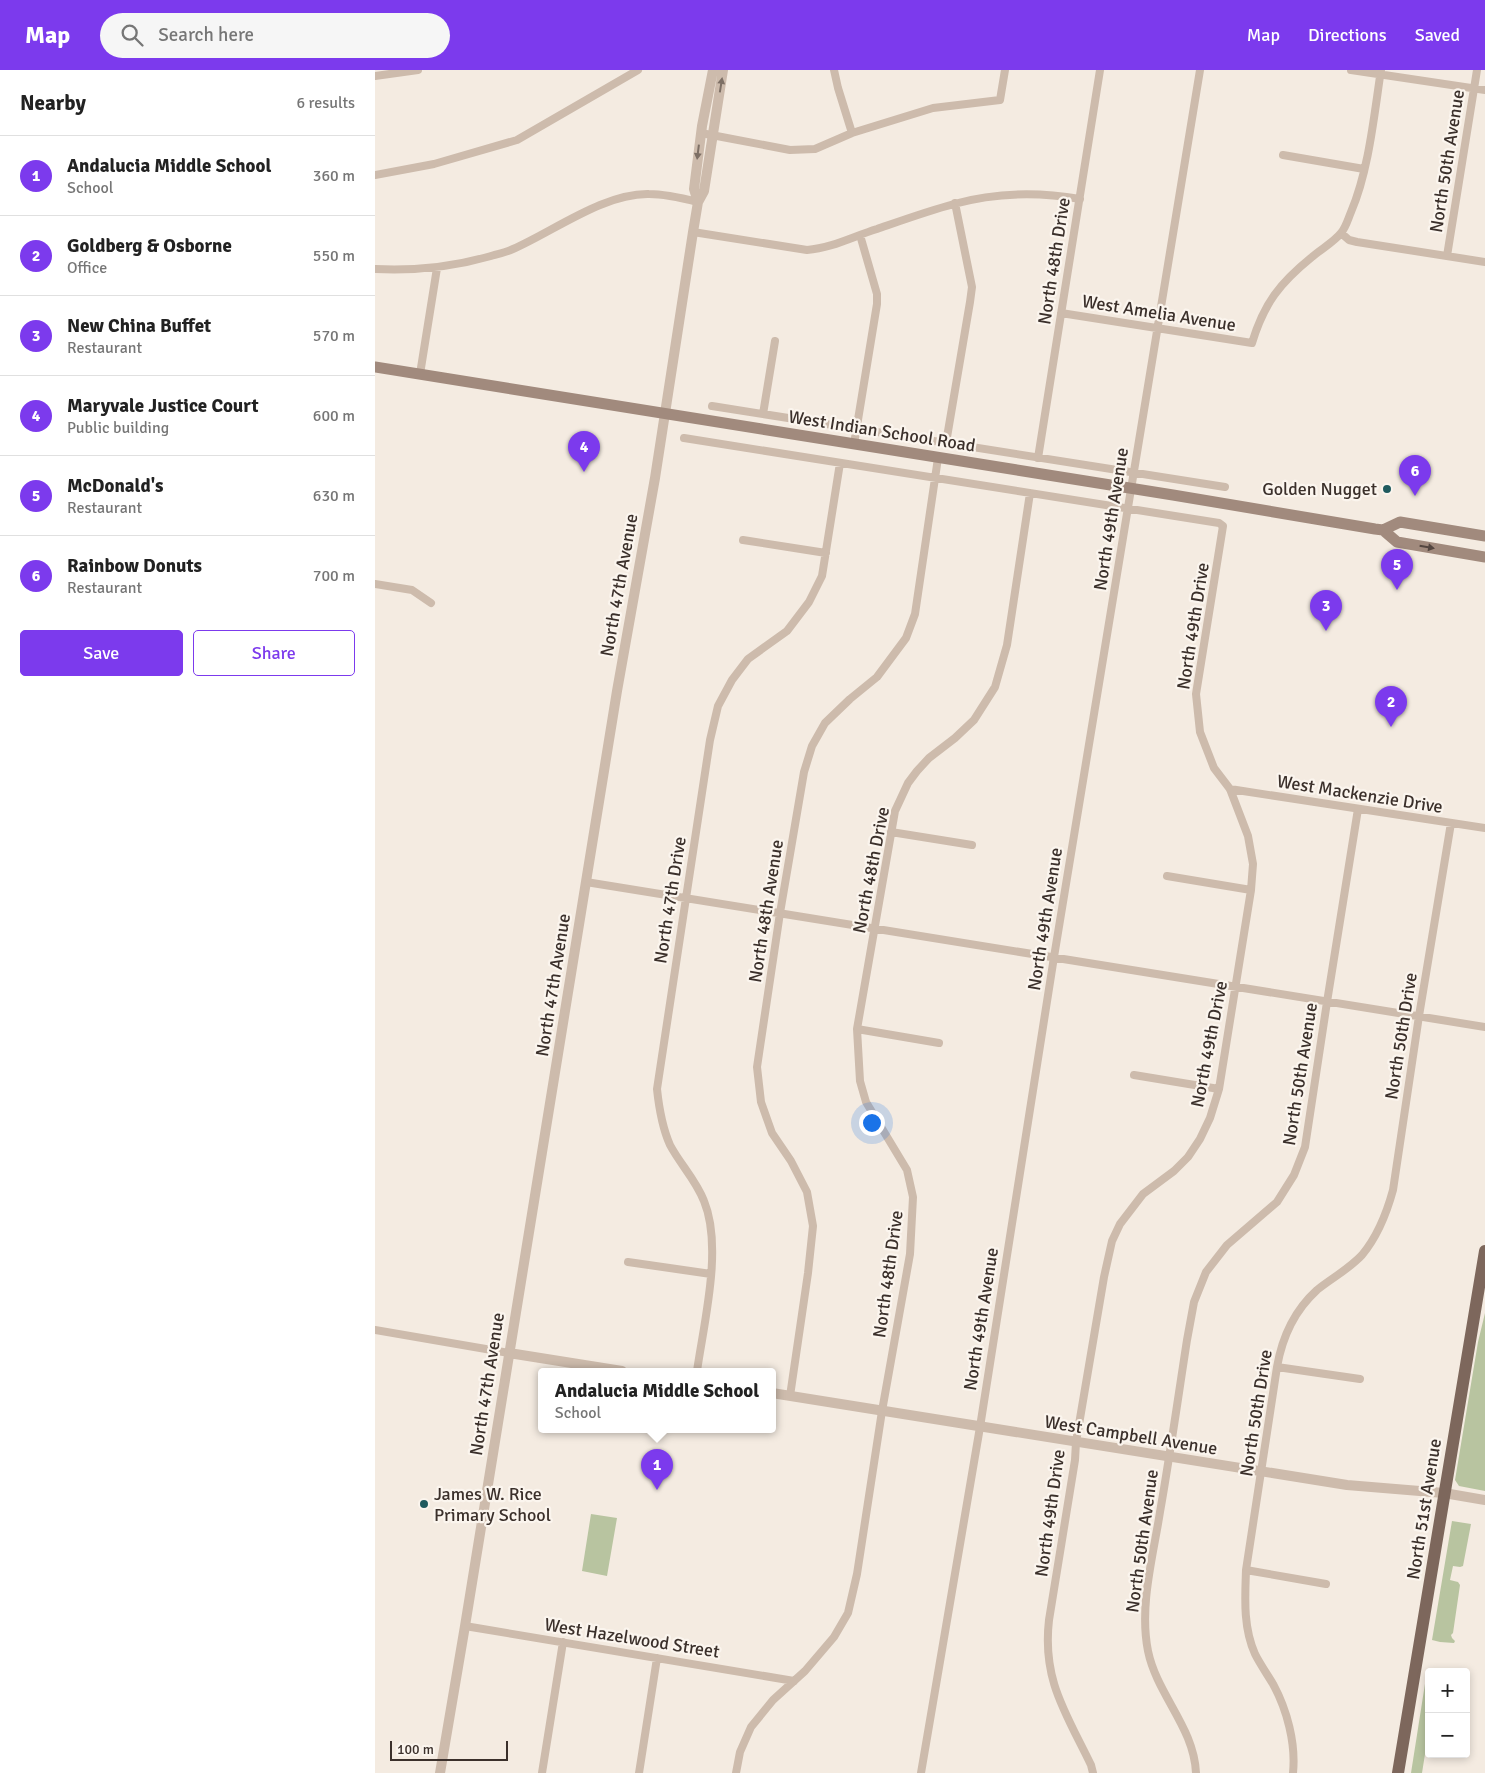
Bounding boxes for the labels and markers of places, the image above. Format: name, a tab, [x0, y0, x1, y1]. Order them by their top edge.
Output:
pin: 4	[568, 431, 600, 472]
pin: 6	[1399, 455, 1431, 496]
place label: Golden Nugget	[1262, 478, 1377, 500]
marker: Golden Nugget	[1381, 483, 1393, 495]
pin: 5	[1381, 549, 1413, 590]
pin: 3	[1310, 590, 1342, 631]
pin: 2	[1375, 686, 1407, 727]
pin: 1	[641, 1449, 673, 1490]
place label: James W. Rice Primary School	[434, 1483, 551, 1526]
marker: James W. Rice Primary School	[418, 1498, 430, 1510]

